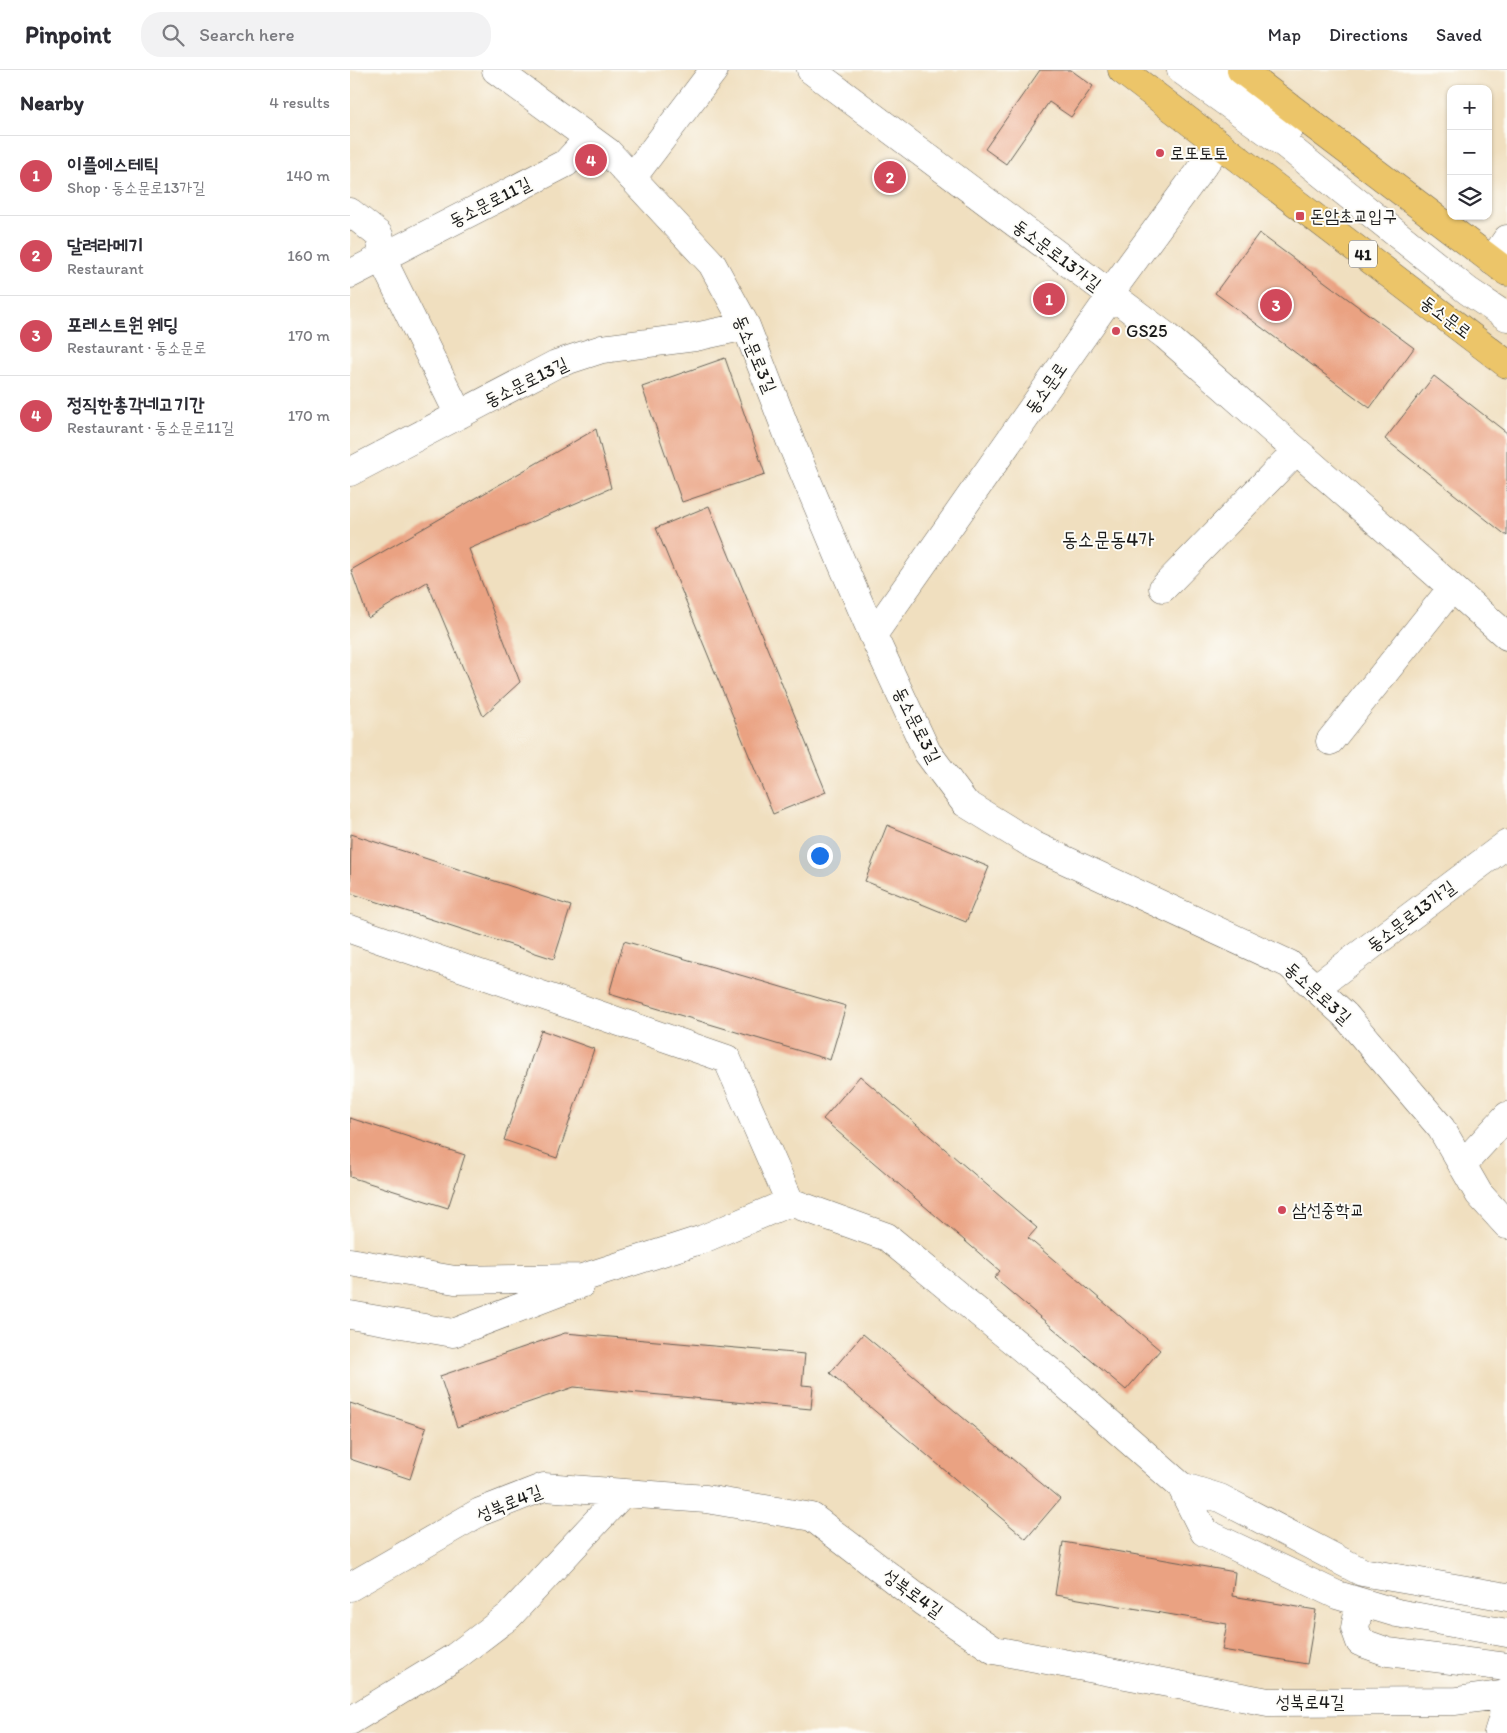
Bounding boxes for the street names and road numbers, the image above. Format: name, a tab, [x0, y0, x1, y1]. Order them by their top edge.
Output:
street label: 동소문로11길	[445, 172, 535, 232]
street label: 동소문로13가길	[1008, 215, 1106, 296]
road number: 41	[1349, 240, 1377, 268]
street label: 동소문로	[1416, 291, 1476, 343]
street label: 동소문로3길	[729, 312, 781, 397]
street label: 동소문로13길	[480, 352, 572, 412]
street label: 동소문로	[1020, 358, 1072, 418]
street label: 동소문로3길	[889, 683, 946, 767]
street label: 동소문로13가길	[1362, 875, 1460, 956]
street label: 동소문로3길	[1280, 957, 1356, 1029]
street label: 성북로4길	[473, 1480, 545, 1526]
street label: 성북로4길	[879, 1564, 948, 1622]
street label: 성북로4길	[1276, 1691, 1345, 1713]

